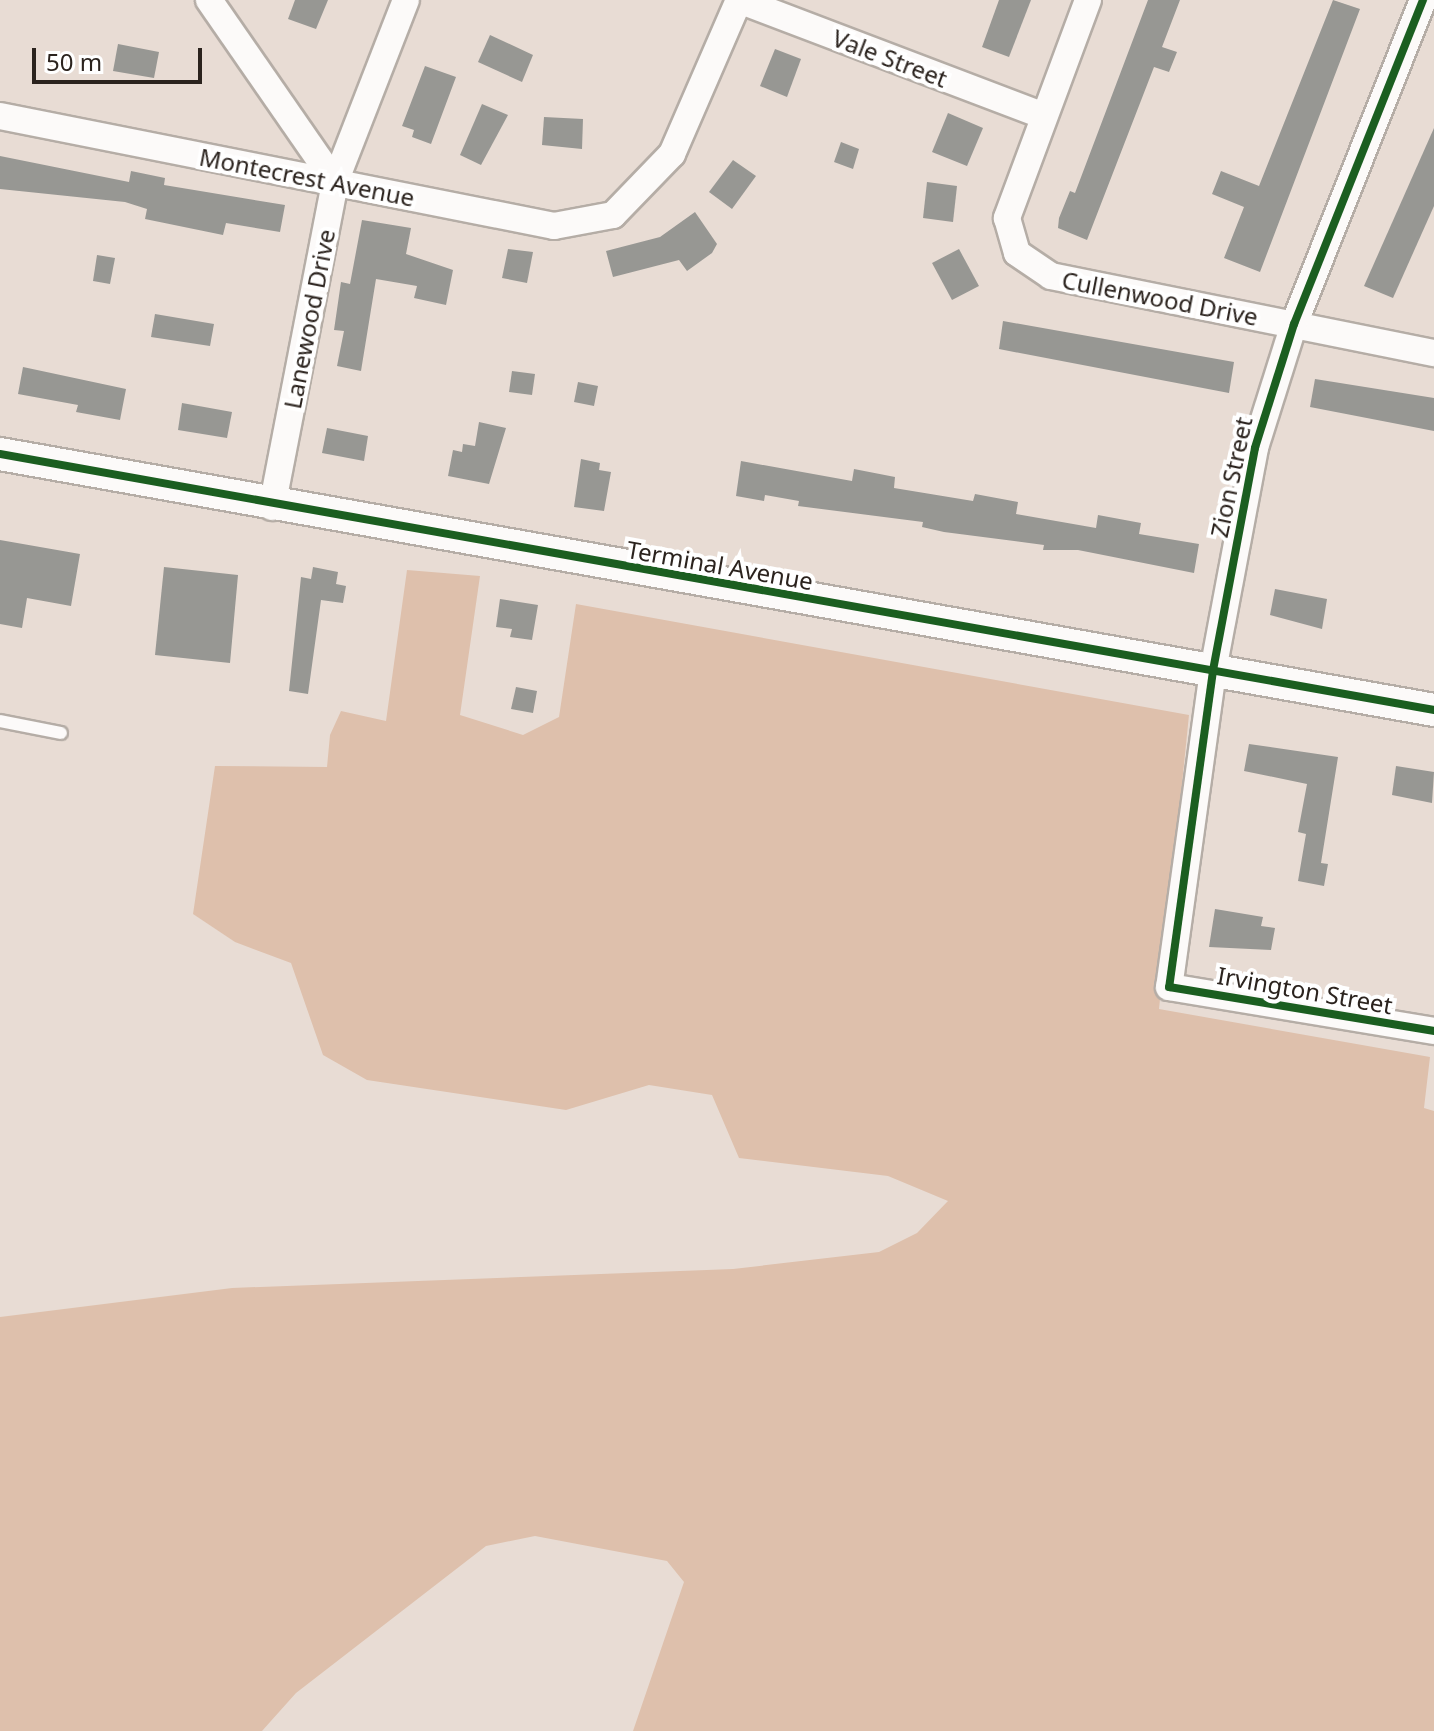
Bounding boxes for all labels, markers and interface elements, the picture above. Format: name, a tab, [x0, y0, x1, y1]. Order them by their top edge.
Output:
street label: Vale Street	[829, 23, 951, 93]
scale bar	[36, 32, 206, 82]
text: 50 m	[46, 45, 102, 78]
street label: Montecrest Avenue	[197, 142, 417, 212]
street label: Lanewood Drive	[277, 227, 341, 411]
street label: Cullenwood Drive	[1060, 265, 1260, 331]
street label: Zion Street	[1204, 414, 1258, 540]
street label: Terminal Avenue	[625, 534, 815, 596]
street label: Irvington Street	[1215, 960, 1395, 1020]

